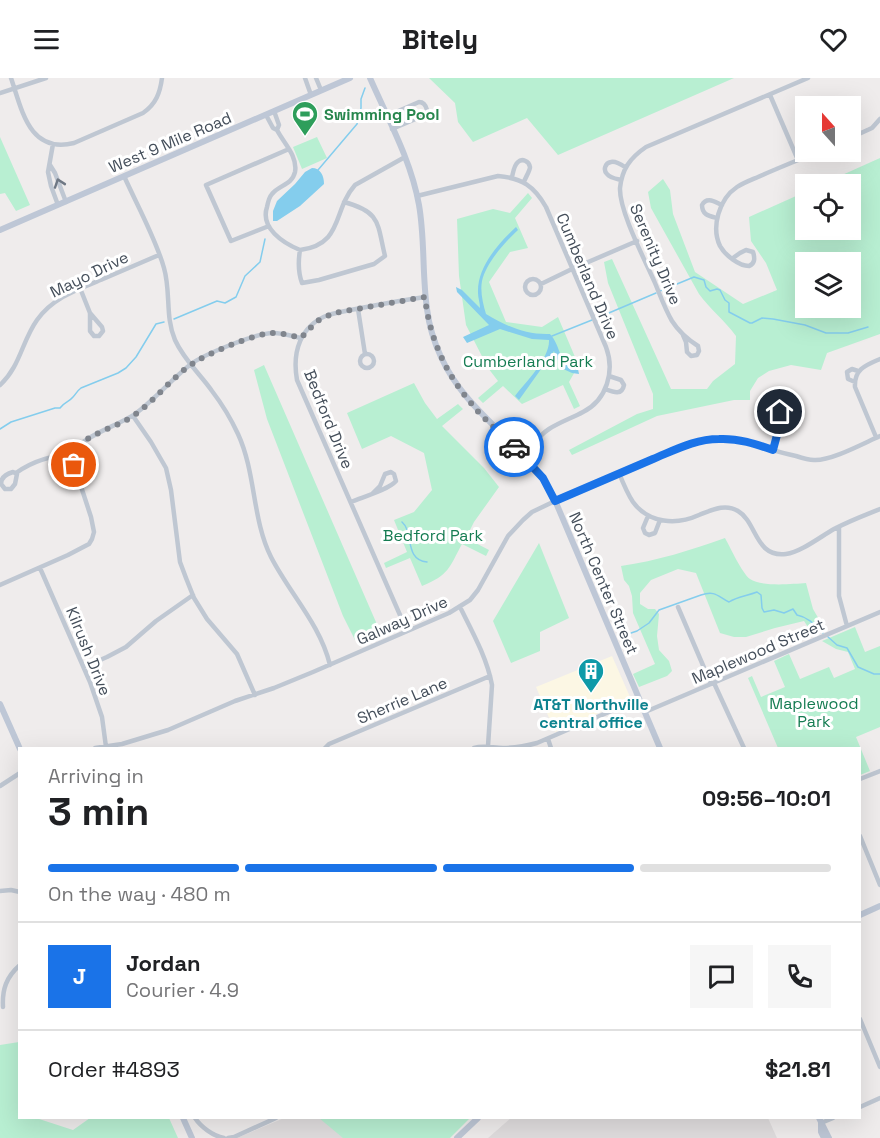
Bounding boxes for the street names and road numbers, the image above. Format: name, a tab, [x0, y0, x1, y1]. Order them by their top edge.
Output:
street label: West 9 Mile Road	[106, 107, 235, 178]
street label: Serenity Drive	[625, 200, 686, 308]
street label: Cumberland Drive	[551, 210, 624, 343]
street label: Mayo Drive	[46, 246, 132, 303]
street label: Bedford Drive	[299, 366, 358, 472]
street label: North Center Street	[564, 509, 643, 658]
street label: Galway Drive	[353, 591, 451, 650]
street label: Kilrush Drive	[61, 604, 116, 699]
street label: Maplewood Street	[689, 614, 828, 689]
street label: Sherrie Lane	[354, 672, 450, 729]

